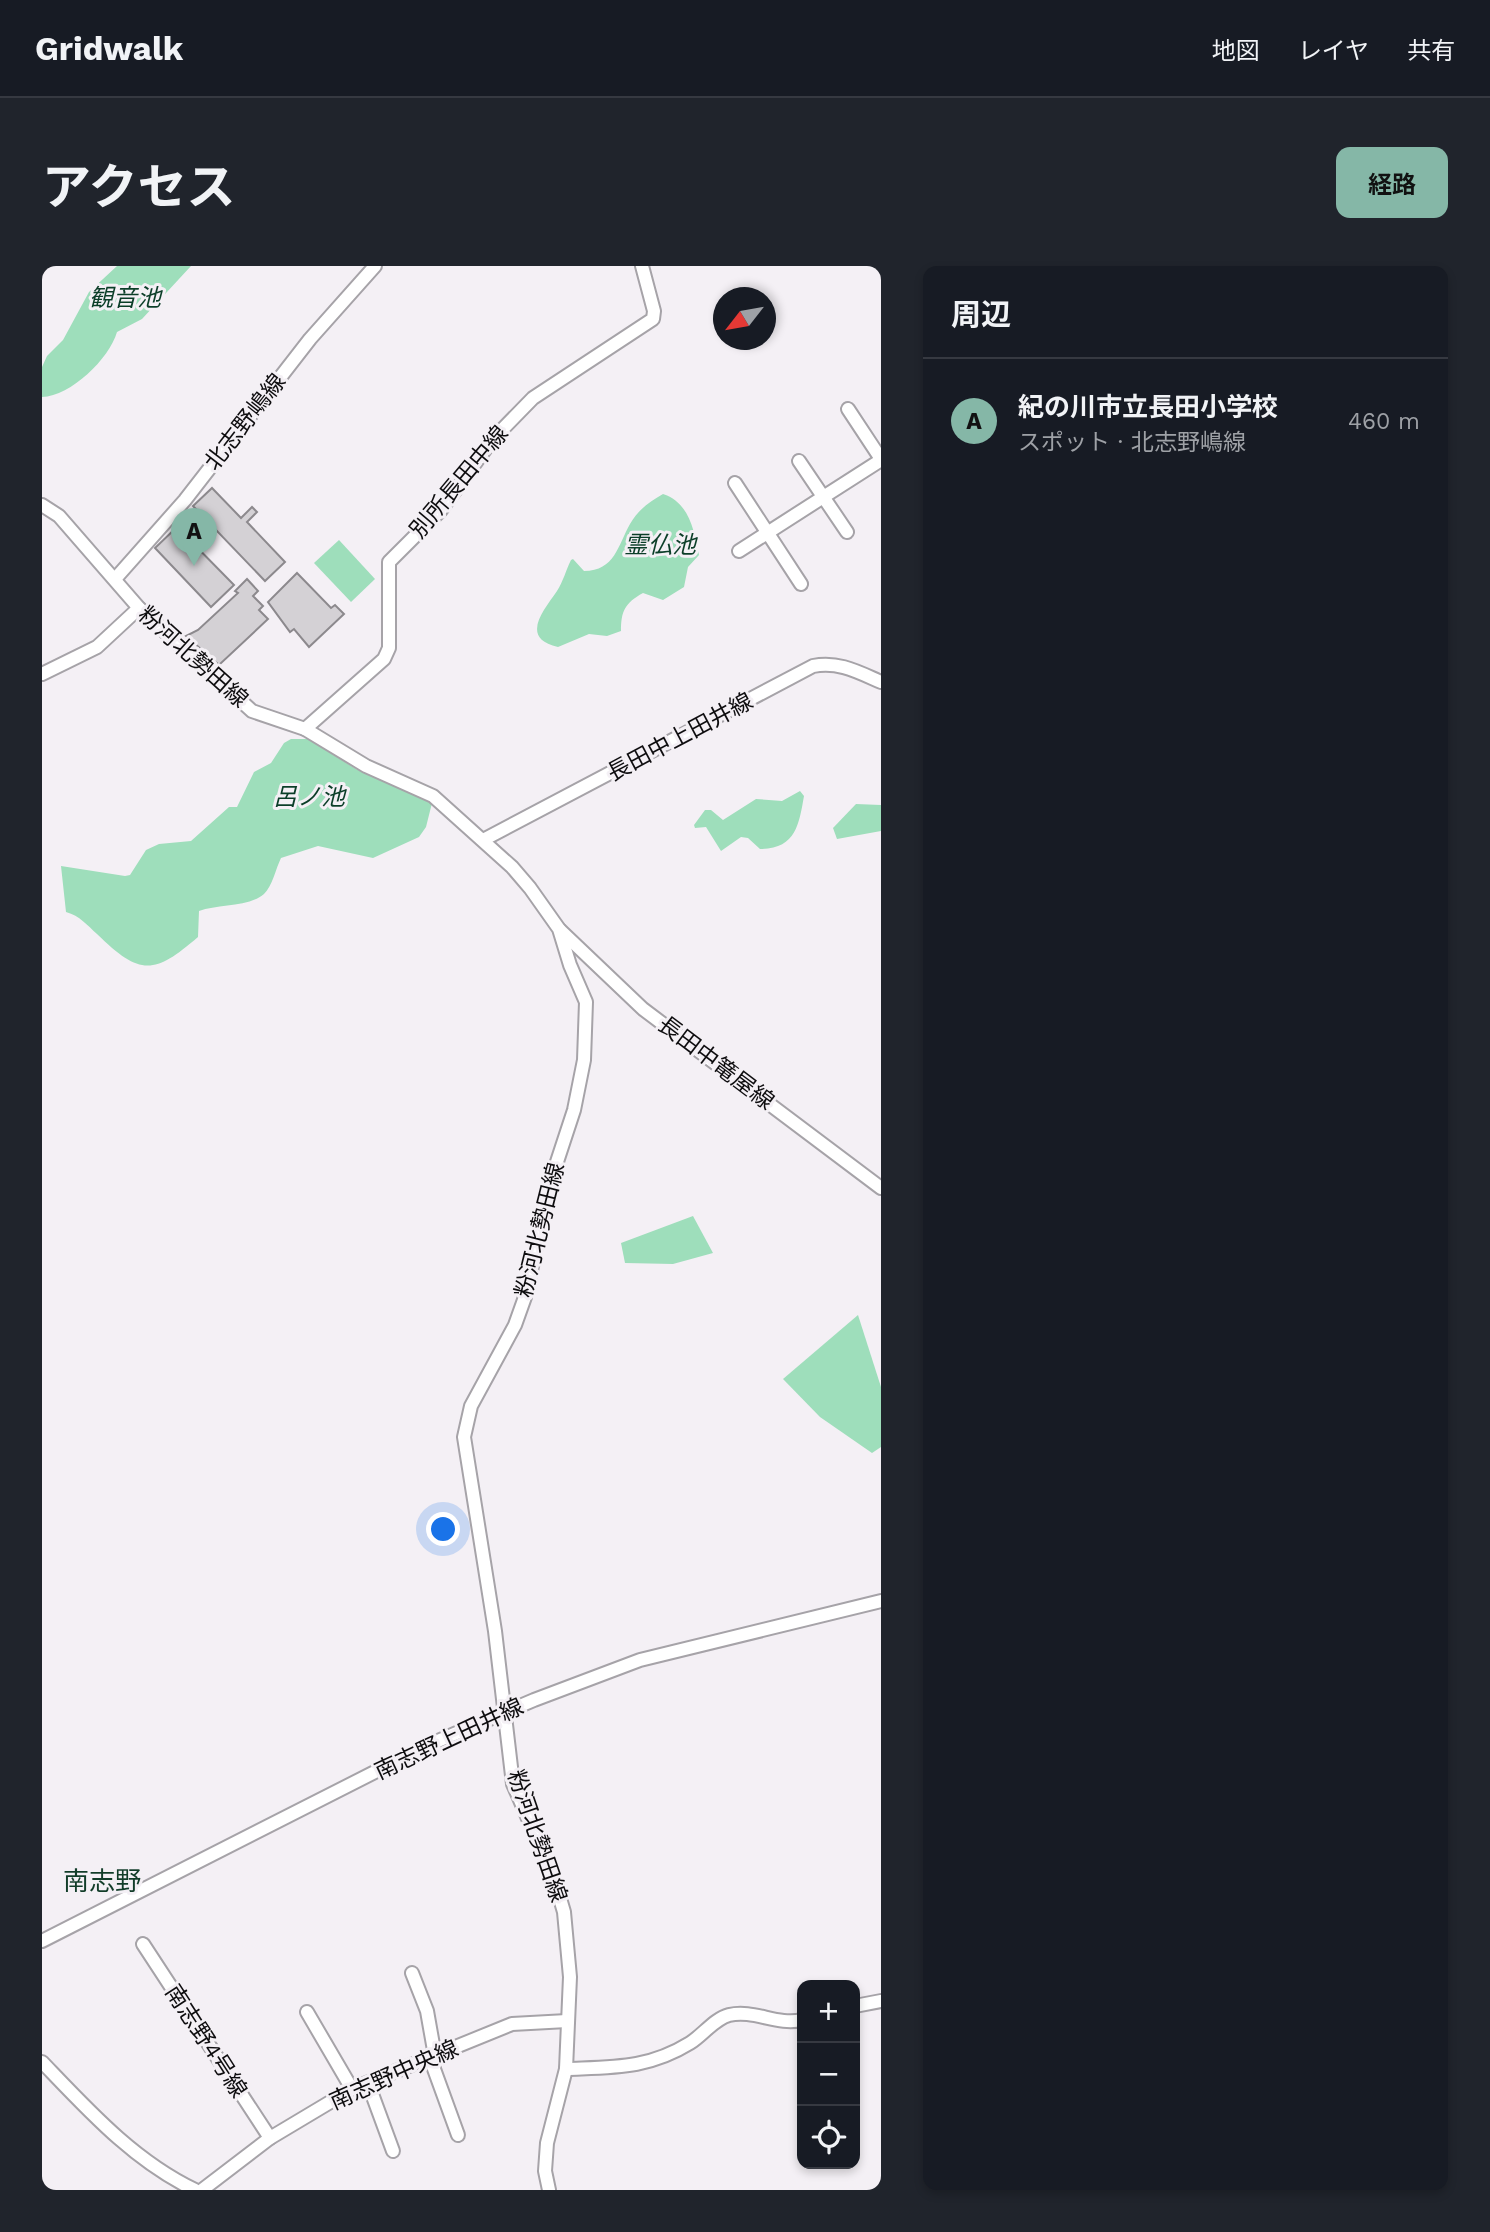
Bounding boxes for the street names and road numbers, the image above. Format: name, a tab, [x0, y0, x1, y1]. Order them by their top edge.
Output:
street label: 北志野嶋線	[199, 368, 291, 476]
street label: 別所長田中線	[404, 420, 514, 544]
street label: 粉河北勢田線	[133, 601, 253, 713]
street label: 長田中上田井線	[603, 687, 757, 787]
street label: 長田中篭屋線	[653, 1011, 779, 1115]
street label: 粉河北勢田線	[510, 1160, 570, 1300]
street label: 南志野上田井線	[370, 1693, 528, 1785]
street label: 粉河北勢田線	[502, 1766, 572, 1906]
street label: 南志野4号線	[160, 1980, 252, 2102]
street label: 南志野中央線	[325, 2035, 463, 2115]

